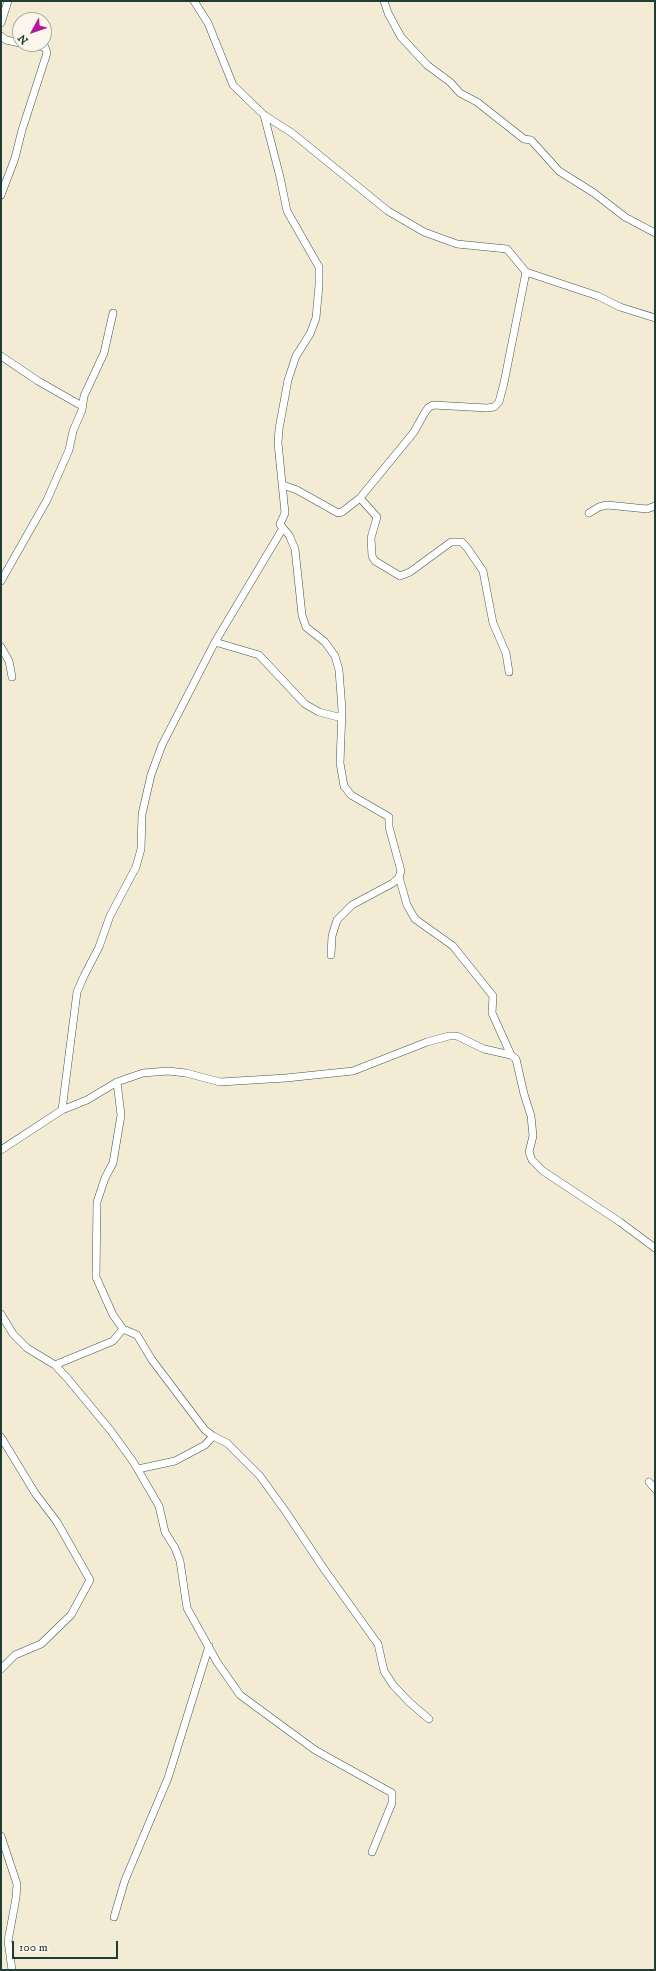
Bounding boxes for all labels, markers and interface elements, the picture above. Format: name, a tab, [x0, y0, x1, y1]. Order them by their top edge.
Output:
north arrow	[12, 12, 52, 52]
text: N	[15, 31, 32, 47]
scale bar	[14, 1933, 120, 1959]
text: 100 m	[19, 1940, 48, 1955]

